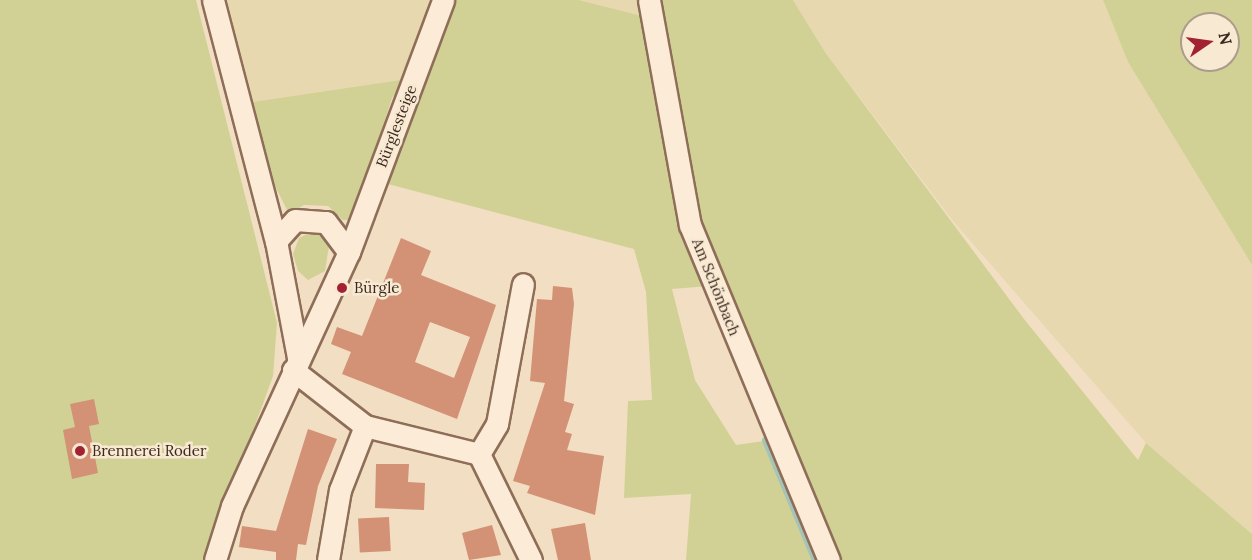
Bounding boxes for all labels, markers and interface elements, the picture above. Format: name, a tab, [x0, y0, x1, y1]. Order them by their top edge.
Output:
north arrow	[1180, 12, 1240, 72]
text: N	[1214, 30, 1237, 47]
street label: Bürglesteige	[372, 82, 420, 170]
street label: Am Schönbach	[688, 236, 744, 338]
place label: Bürgle	[354, 279, 399, 297]
marker: Bürgle	[335, 281, 349, 295]
place label: Brennerei Roder	[92, 442, 206, 460]
marker: Brennerei Roder	[73, 444, 87, 458]

